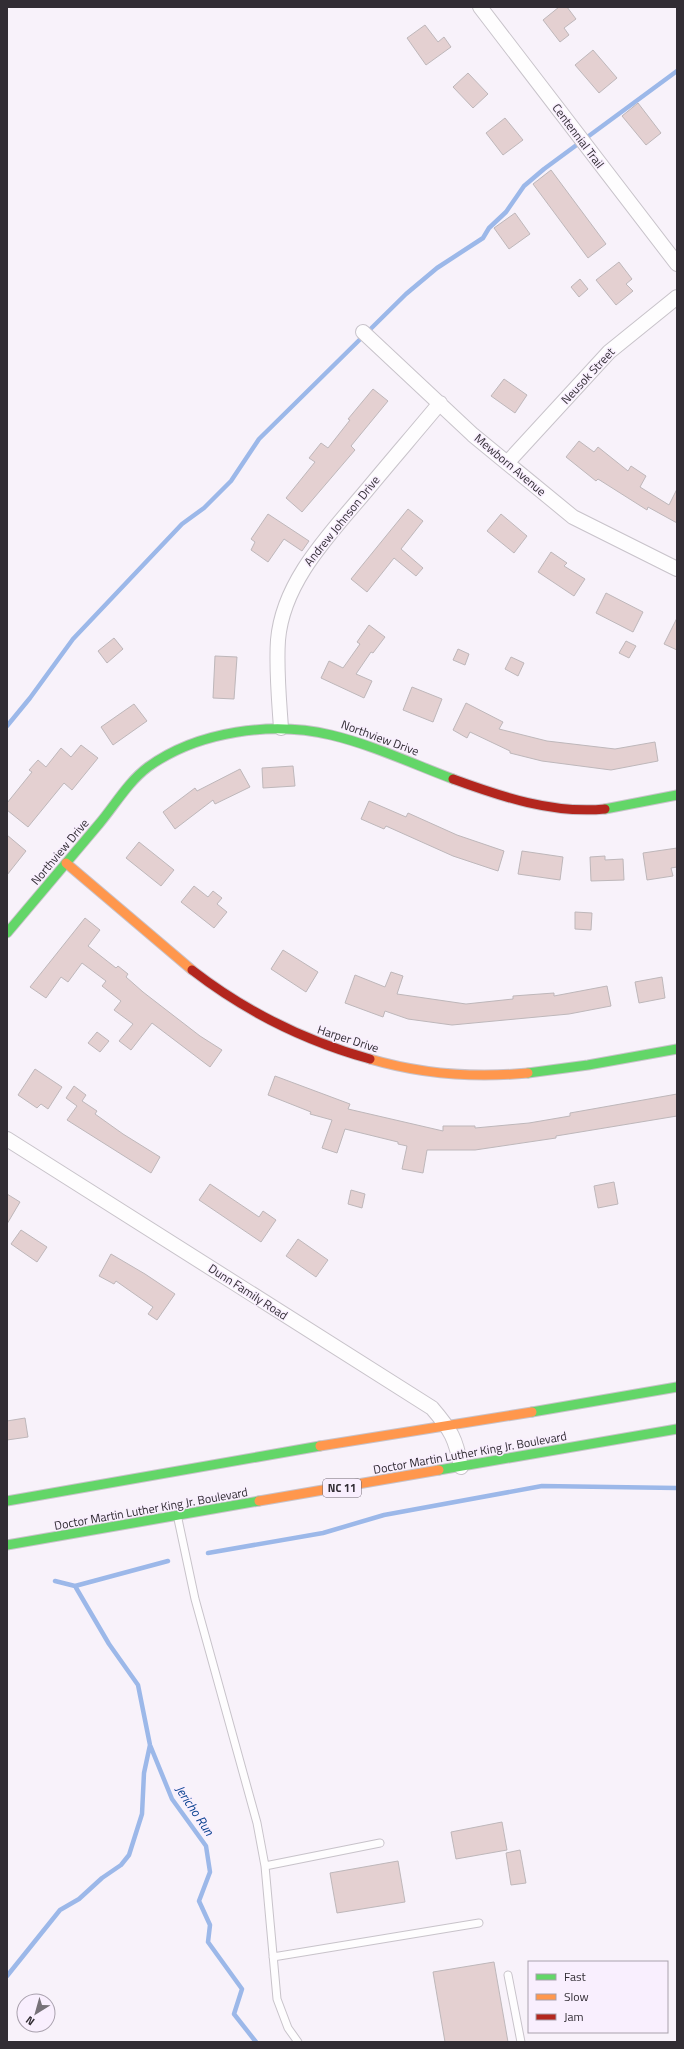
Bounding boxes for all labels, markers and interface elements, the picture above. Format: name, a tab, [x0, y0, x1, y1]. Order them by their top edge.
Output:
street label: Centennial Trail	[548, 99, 609, 172]
street label: Neusok Street	[556, 342, 620, 408]
street label: Mewborn Avenue	[470, 429, 550, 500]
street label: Andrew Johnson Drive	[299, 471, 384, 570]
street label: Northview Drive	[339, 715, 422, 760]
street label: Northview Drive	[26, 814, 93, 889]
street label: Harper Drive	[315, 1020, 381, 1057]
street label: Dunn Family Road	[205, 1259, 292, 1324]
street label: Doctor Martin Luther King Jr. Boulevard	[372, 1426, 568, 1479]
road number: NC 11	[323, 1479, 361, 1497]
street label: Doctor Martin Luther King Jr. Boulevard	[53, 1482, 249, 1535]
water label: Jericho Run	[171, 1781, 220, 1840]
legend	[528, 1961, 668, 2033]
text: Fast	[564, 1967, 587, 1986]
text: Slow	[564, 1987, 589, 2006]
north arrow	[16, 1993, 56, 2033]
text: Jam	[564, 2007, 584, 2026]
text: N	[22, 2012, 38, 2030]

